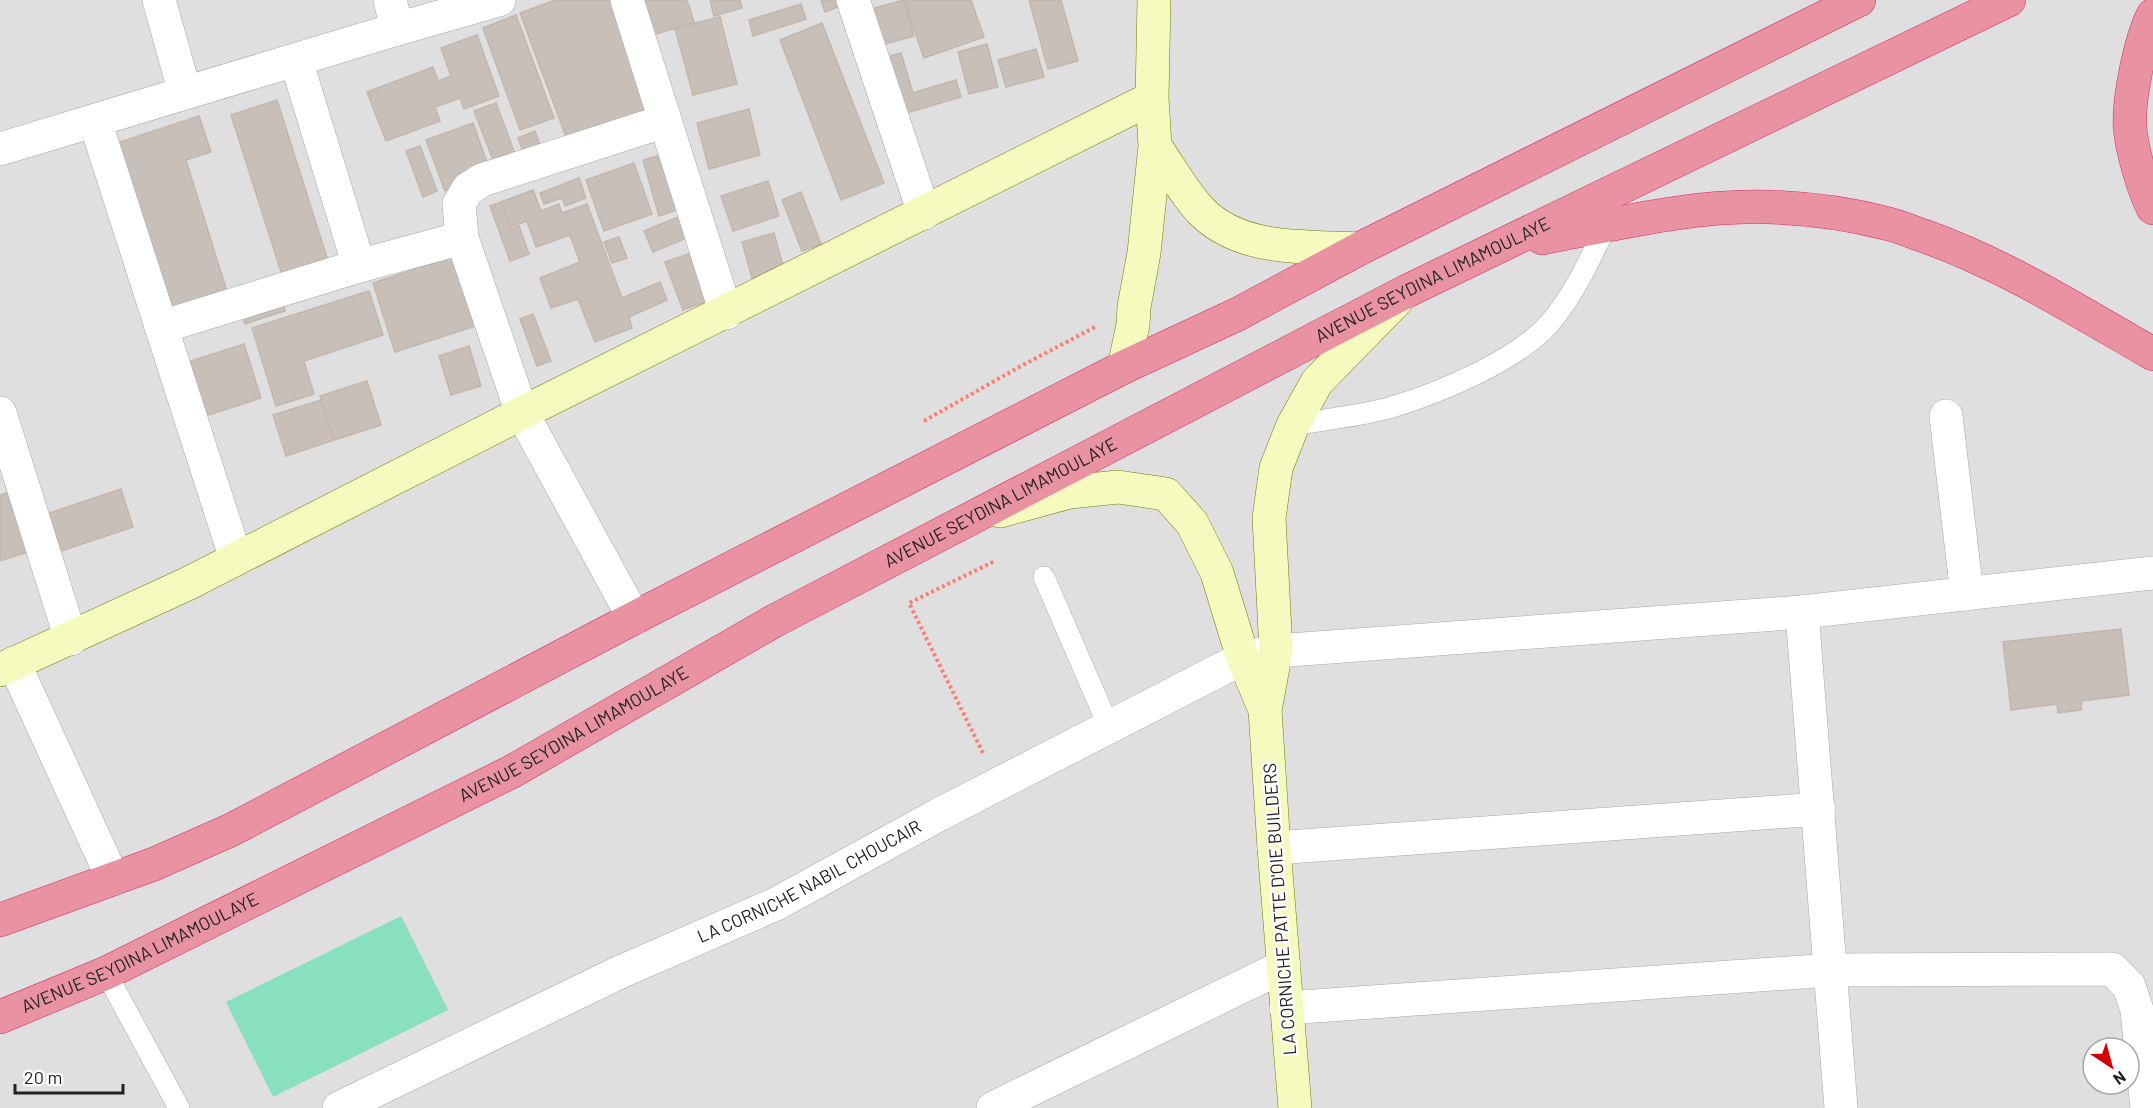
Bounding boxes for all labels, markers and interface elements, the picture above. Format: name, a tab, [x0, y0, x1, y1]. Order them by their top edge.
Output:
street label: AVENUE SEYDINA LIMAMOULAYE	[1311, 212, 1553, 347]
street label: AVENUE SEYDINA LIMAMOULAYE	[880, 432, 1121, 572]
street label: AVENUE SEYDINA LIMAMOULAYE	[455, 661, 692, 806]
street label: LA CORNICHE PATTE D'OIE BUILDERS	[1258, 762, 1300, 1056]
street label: LA CORNICHE NABIL CHOUCAIR	[694, 815, 925, 947]
street label: AVENUE SEYDINA LIMAMOULAYE	[18, 887, 262, 1017]
north arrow	[2081, 1036, 2141, 1096]
scale bar	[15, 1057, 123, 1095]
text: 20 m	[24, 1066, 62, 1088]
text: N	[2110, 1068, 2130, 1089]

